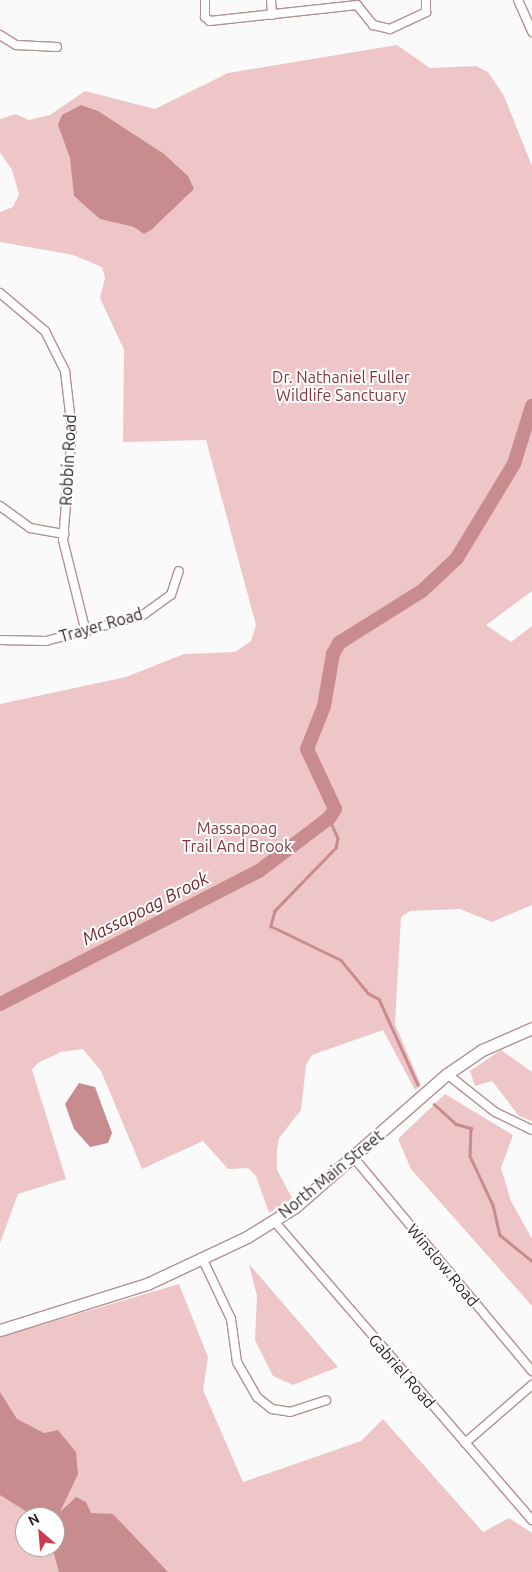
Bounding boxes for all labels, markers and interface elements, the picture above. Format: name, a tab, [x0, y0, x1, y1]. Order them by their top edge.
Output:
park label: Dr. Nathaniel Fuller Wildlife Sanctuary	[272, 367, 410, 405]
street label: Robbin Road	[56, 414, 80, 506]
street label: Trayer Road	[57, 604, 145, 646]
park label: Massapoag Trail And Brook	[182, 818, 292, 856]
water label: Massapoag Brook	[78, 867, 212, 949]
street label: North Main Street	[275, 1126, 387, 1222]
street label: Winslow Road	[403, 1220, 483, 1310]
street label: Gabriel Road	[365, 1330, 439, 1412]
north arrow	[15, 1507, 65, 1557]
text: N	[25, 1510, 42, 1529]

